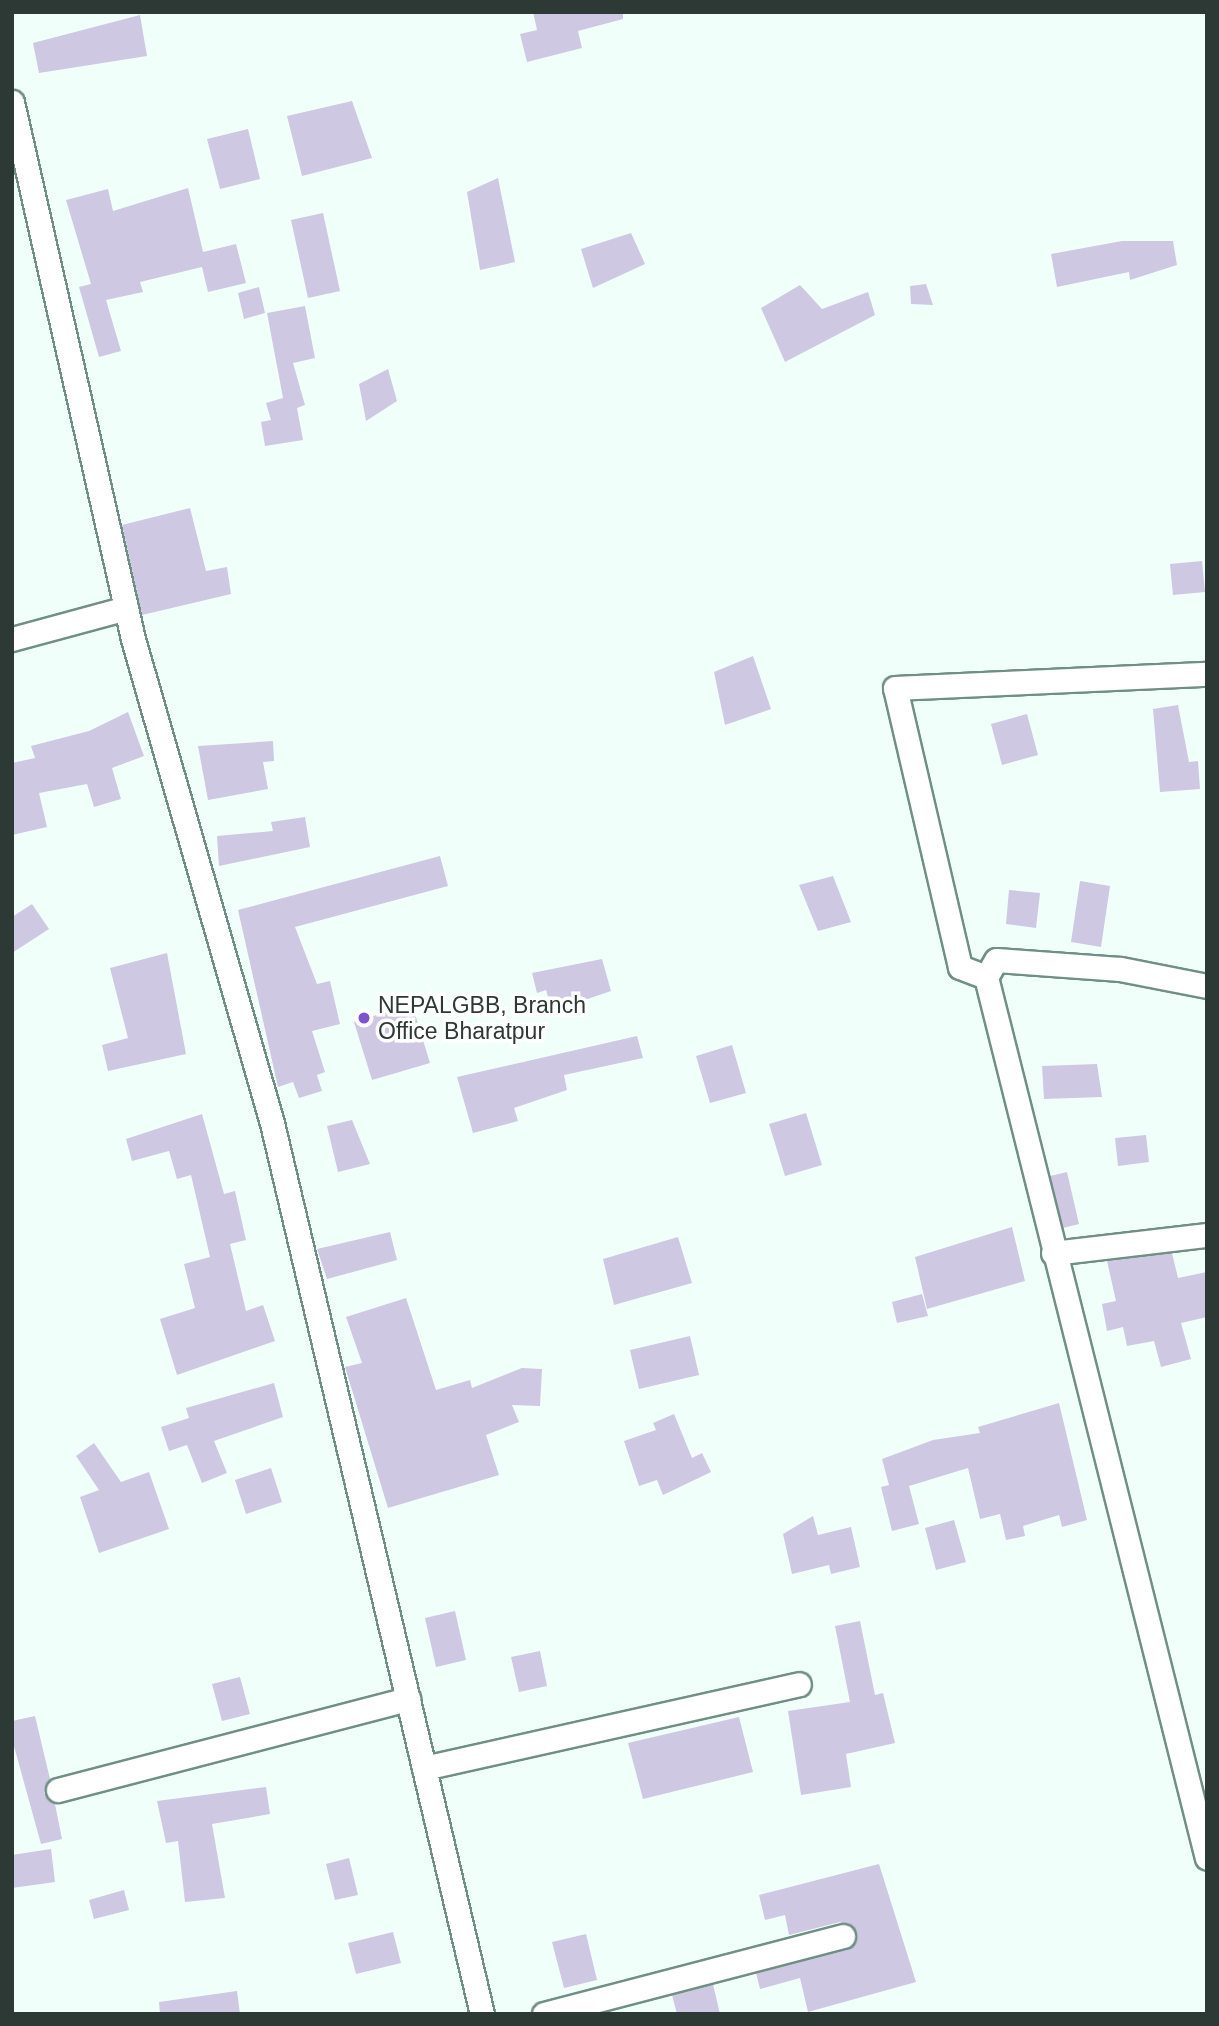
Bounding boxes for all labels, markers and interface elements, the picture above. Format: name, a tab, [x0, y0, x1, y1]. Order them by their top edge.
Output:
place label: NEPALGBB, Branch Office Bharatpur	[378, 991, 586, 1045]
marker: NEPALGBB, Branch Office Bharatpur	[356, 1010, 372, 1026]

